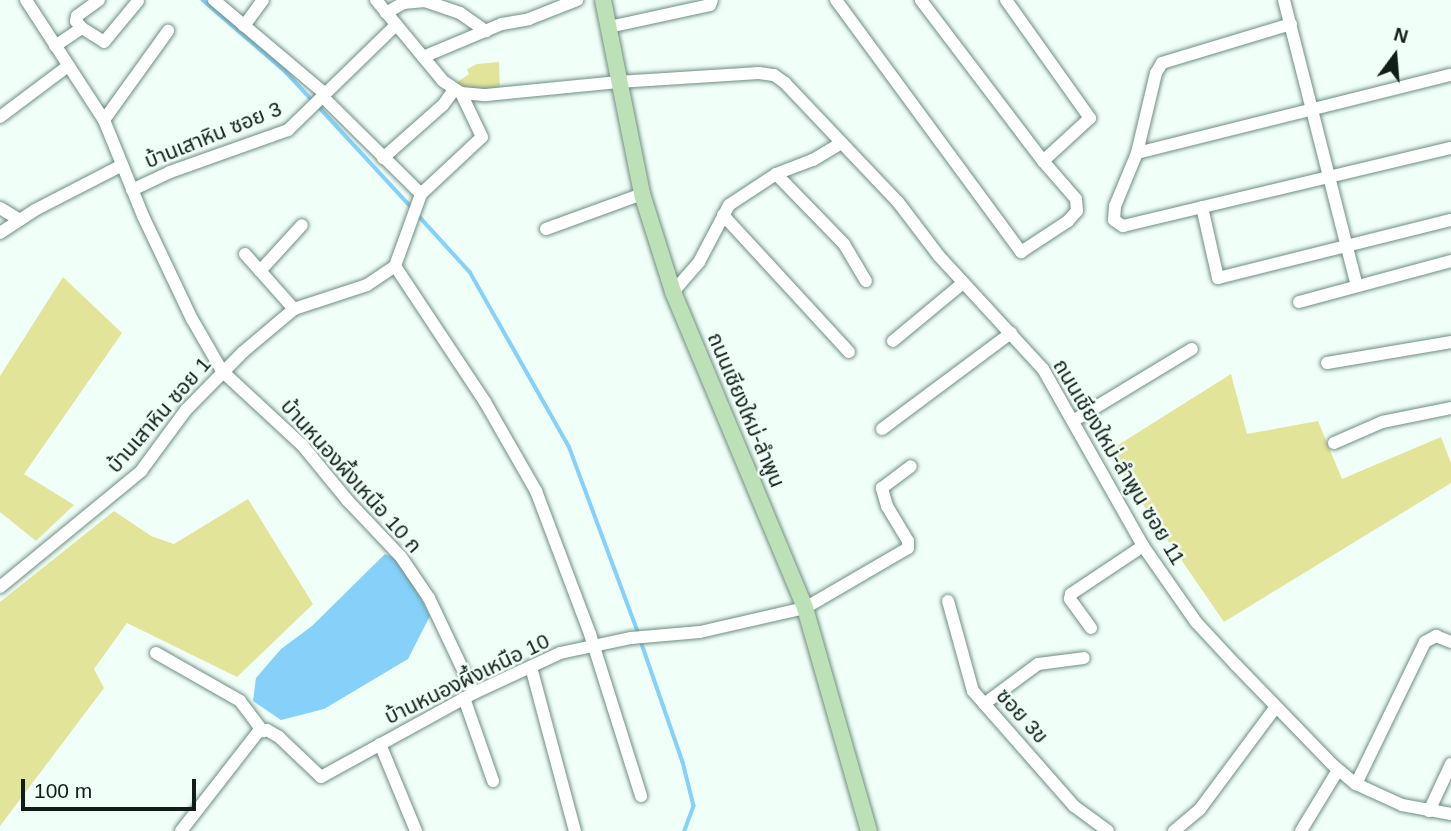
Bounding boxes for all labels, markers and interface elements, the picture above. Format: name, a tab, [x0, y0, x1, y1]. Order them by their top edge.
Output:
north arrow	[1360, 21, 1430, 91]
text: N	[1391, 23, 1410, 47]
street label: บ้านเสาหิน ซอย 3	[141, 96, 285, 174]
street label: ถนนเชียงใหม่-ลำพูน	[702, 329, 790, 491]
street label: บ้านเสาหิน ซอย 1	[102, 352, 216, 478]
street label: ถนนเชียงใหม่-ลำพูน ซอย 11	[1048, 355, 1190, 569]
street label: บ้านหนองผึ้งเหนือ 10 ก	[275, 394, 427, 558]
street label: บ้านหนองผึ้งเหนือ 10	[381, 628, 553, 730]
street label: ซอย 3ข	[991, 683, 1053, 749]
scale bar	[24, 764, 200, 808]
text: 100 m	[34, 779, 92, 802]

